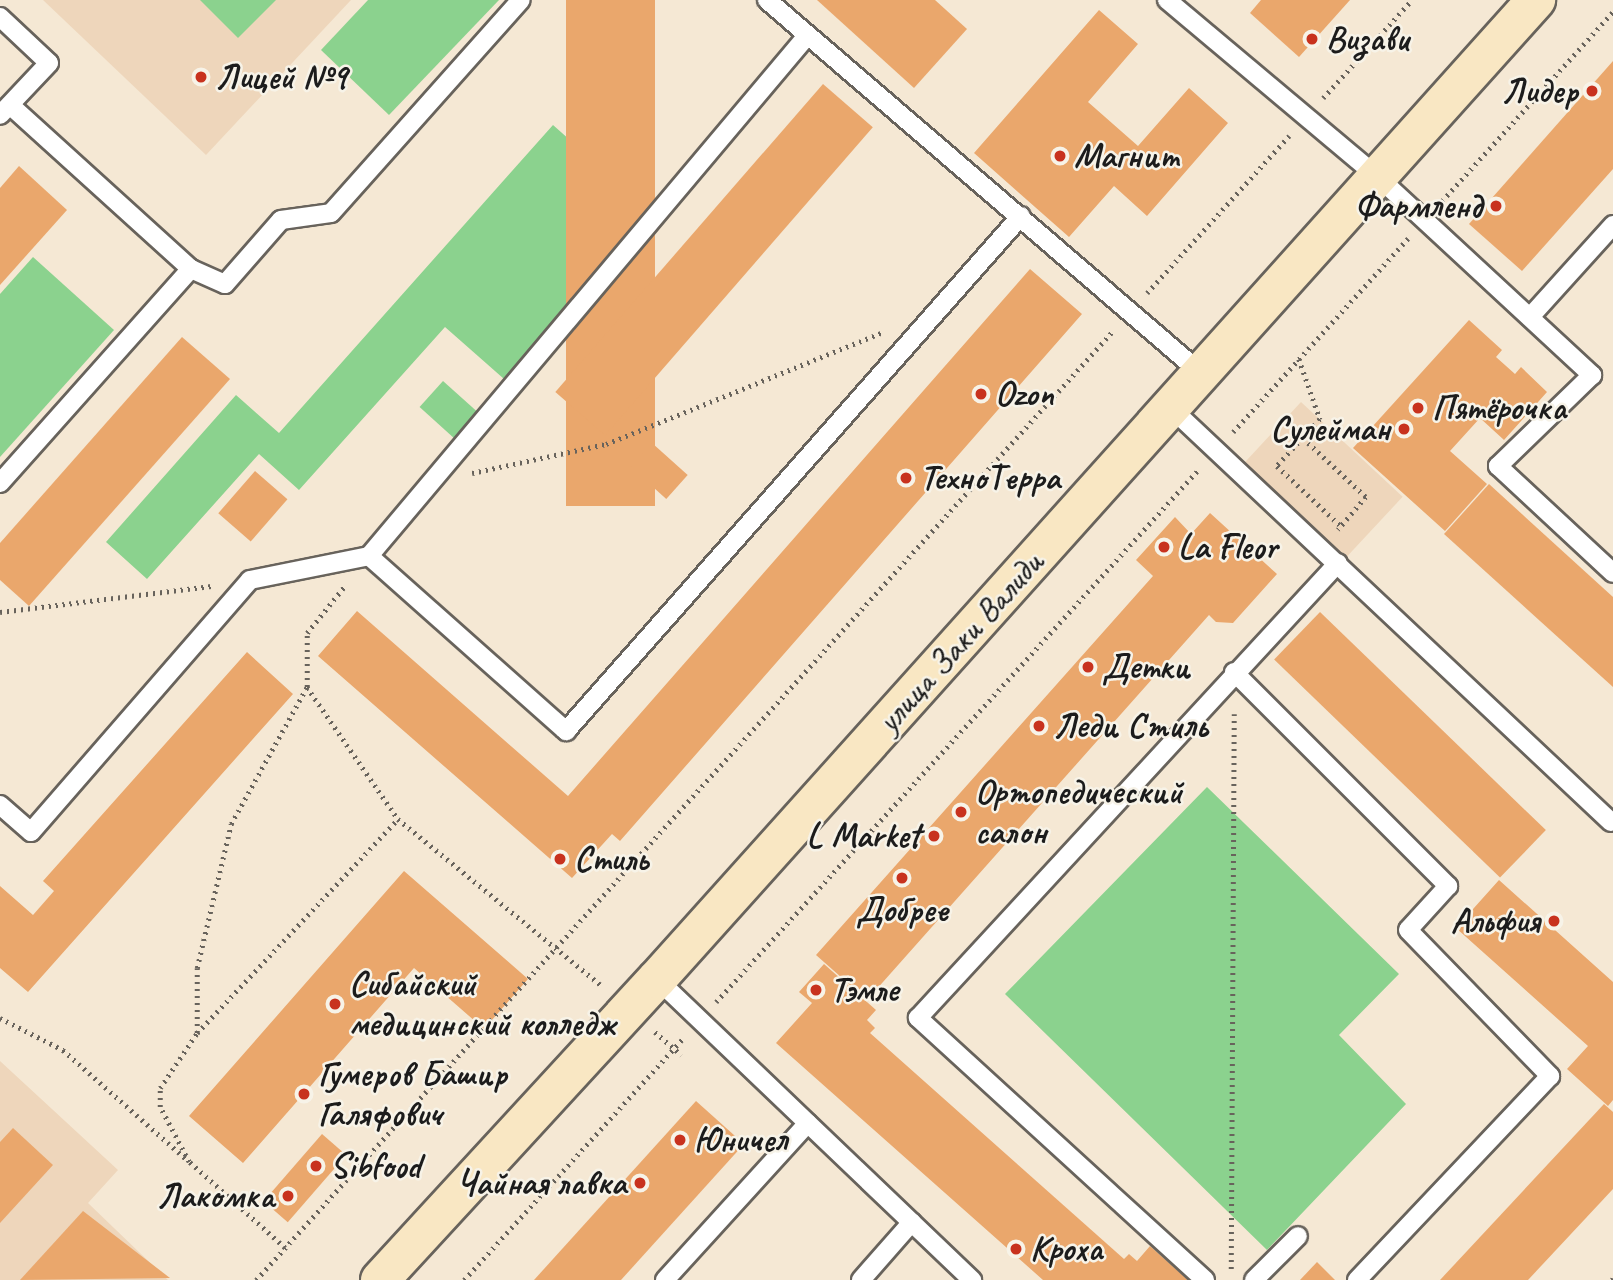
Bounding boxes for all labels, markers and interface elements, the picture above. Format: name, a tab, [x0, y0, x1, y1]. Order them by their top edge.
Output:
place label: Визави	[1326, 18, 1409, 60]
marker: Визави	[1304, 31, 1320, 47]
place label: Лицей №9	[215, 56, 347, 98]
marker: Лицей №9	[193, 69, 209, 85]
place label: Лидер	[1501, 70, 1578, 112]
marker: Лидер	[1584, 83, 1600, 99]
place label: Магнит	[1074, 135, 1180, 177]
marker: Магнит	[1052, 148, 1068, 164]
place label: Фармленд	[1355, 185, 1482, 227]
marker: Фармленд	[1488, 198, 1504, 214]
place label: Ozon	[995, 373, 1053, 415]
marker: Ozon	[973, 386, 989, 402]
place label: Пятёрочка	[1432, 387, 1566, 429]
marker: Пятёрочка	[1410, 400, 1426, 416]
place label: Сулейман	[1270, 408, 1390, 450]
marker: Сулейман	[1396, 421, 1412, 437]
place label: ТехноТерра	[920, 457, 1060, 499]
marker: ТехноТерра	[898, 470, 914, 486]
place label: La Fleor	[1178, 526, 1277, 568]
marker: La Fleor	[1156, 539, 1172, 555]
street label: улица Заки Валиди	[867, 541, 1053, 743]
place label: Детки	[1102, 646, 1190, 688]
marker: Детки	[1080, 659, 1096, 675]
place label: Леди Стиль	[1053, 705, 1200, 747]
marker: Леди Стиль	[1031, 718, 1047, 734]
place label: Ортопедический салон	[975, 771, 1182, 853]
marker: Ортопедический салон	[953, 804, 969, 820]
place label: L Market	[807, 815, 920, 857]
marker: L Market	[926, 828, 942, 844]
place label: Стиль	[574, 838, 648, 880]
marker: Стиль	[552, 851, 568, 867]
marker: Добрее	[894, 870, 910, 886]
place label: Добрее	[856, 889, 948, 931]
place label: Альфия	[1451, 900, 1540, 942]
marker: Альфия	[1546, 913, 1562, 929]
place label: Сибайский медицинский колледж	[349, 963, 615, 1045]
place label: Тэмле	[830, 969, 898, 1011]
marker: Тэмле	[808, 982, 824, 998]
marker: Сибайский медицинский колледж	[327, 996, 343, 1012]
place label: Гумеров Башир Галяфович	[318, 1053, 507, 1135]
marker: Гумеров Башир Галяфович	[296, 1086, 312, 1102]
place label: Юничел	[694, 1119, 787, 1161]
marker: Юничел	[672, 1132, 688, 1148]
place label: Sibfood	[330, 1145, 420, 1187]
marker: Sibfood	[308, 1158, 324, 1174]
place label: Чайная лавка	[455, 1162, 626, 1204]
place label: Лакомка	[157, 1175, 274, 1217]
marker: Чайная лавка	[632, 1175, 648, 1191]
marker: Лакомка	[280, 1188, 296, 1204]
place label: Кроха	[1030, 1228, 1102, 1270]
marker: Кроха	[1008, 1241, 1024, 1257]

